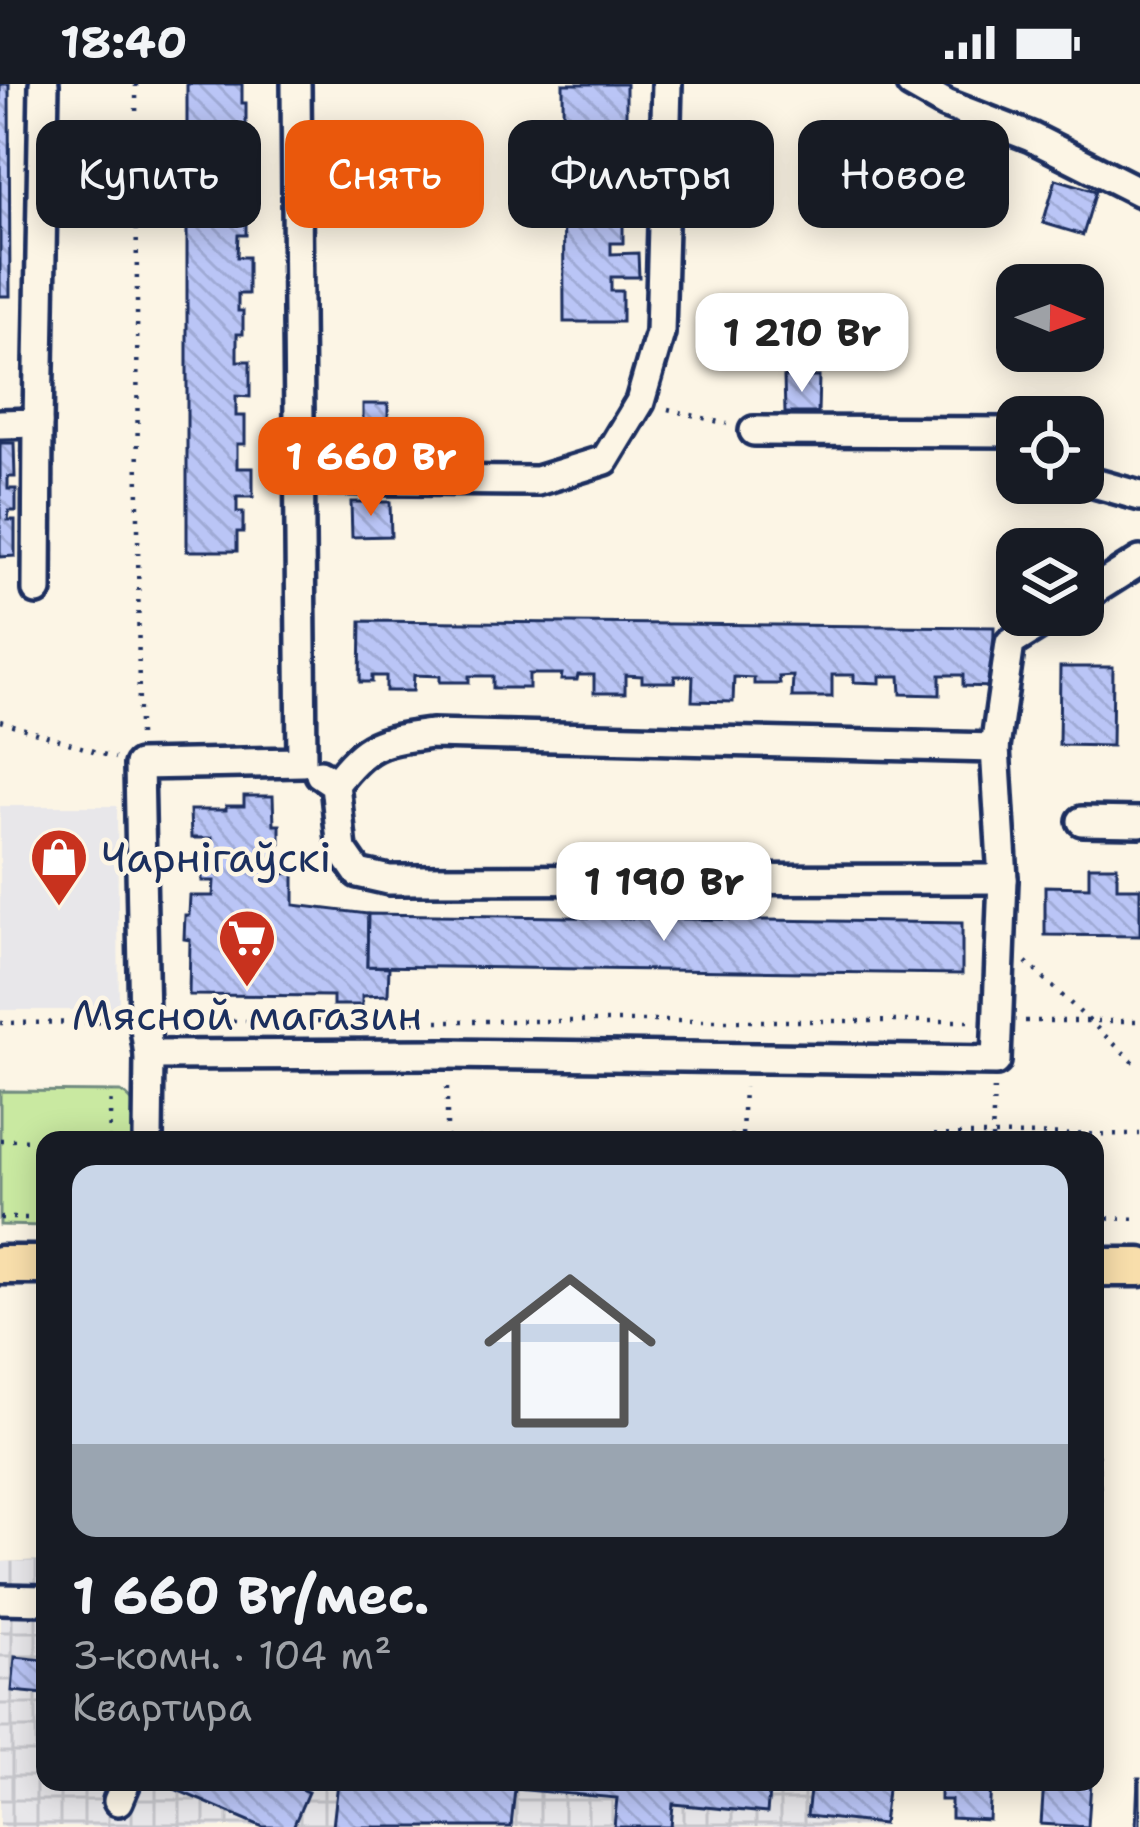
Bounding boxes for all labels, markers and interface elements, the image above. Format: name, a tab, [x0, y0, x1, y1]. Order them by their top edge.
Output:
text: 18:40	[60, 12, 187, 72]
chip: Купить	[36, 120, 261, 228]
chip: Снять	[285, 120, 484, 228]
chip: Фильтры	[508, 120, 774, 228]
chip: Новое	[798, 120, 1009, 228]
north arrow	[996, 264, 1104, 372]
map controls	[996, 264, 1104, 636]
pin: 1 210 Br	[678, 293, 926, 395]
text: 1 210 Br	[722, 306, 882, 358]
button: locate	[996, 396, 1104, 504]
pin: 1 660 Br	[247, 417, 495, 519]
text: 1 660 Br	[285, 430, 457, 482]
button: layers	[996, 528, 1104, 636]
shop icon: Чарнігаўскі	[28, 826, 90, 908]
place label: Чарнігаўскі	[101, 829, 331, 885]
pin: 1 190 Br	[540, 842, 788, 944]
text: 1 190 Br	[583, 855, 745, 907]
supermarket icon: Мясной магазин	[216, 907, 278, 989]
place label: Мясной магазин	[72, 987, 422, 1043]
icon: home	[462, 1243, 678, 1459]
text: 1 660 Br/мес.	[72, 1561, 430, 1629]
text: 3-комн. · 104 m²	[72, 1629, 392, 1681]
text: Квартира	[72, 1681, 252, 1733]

